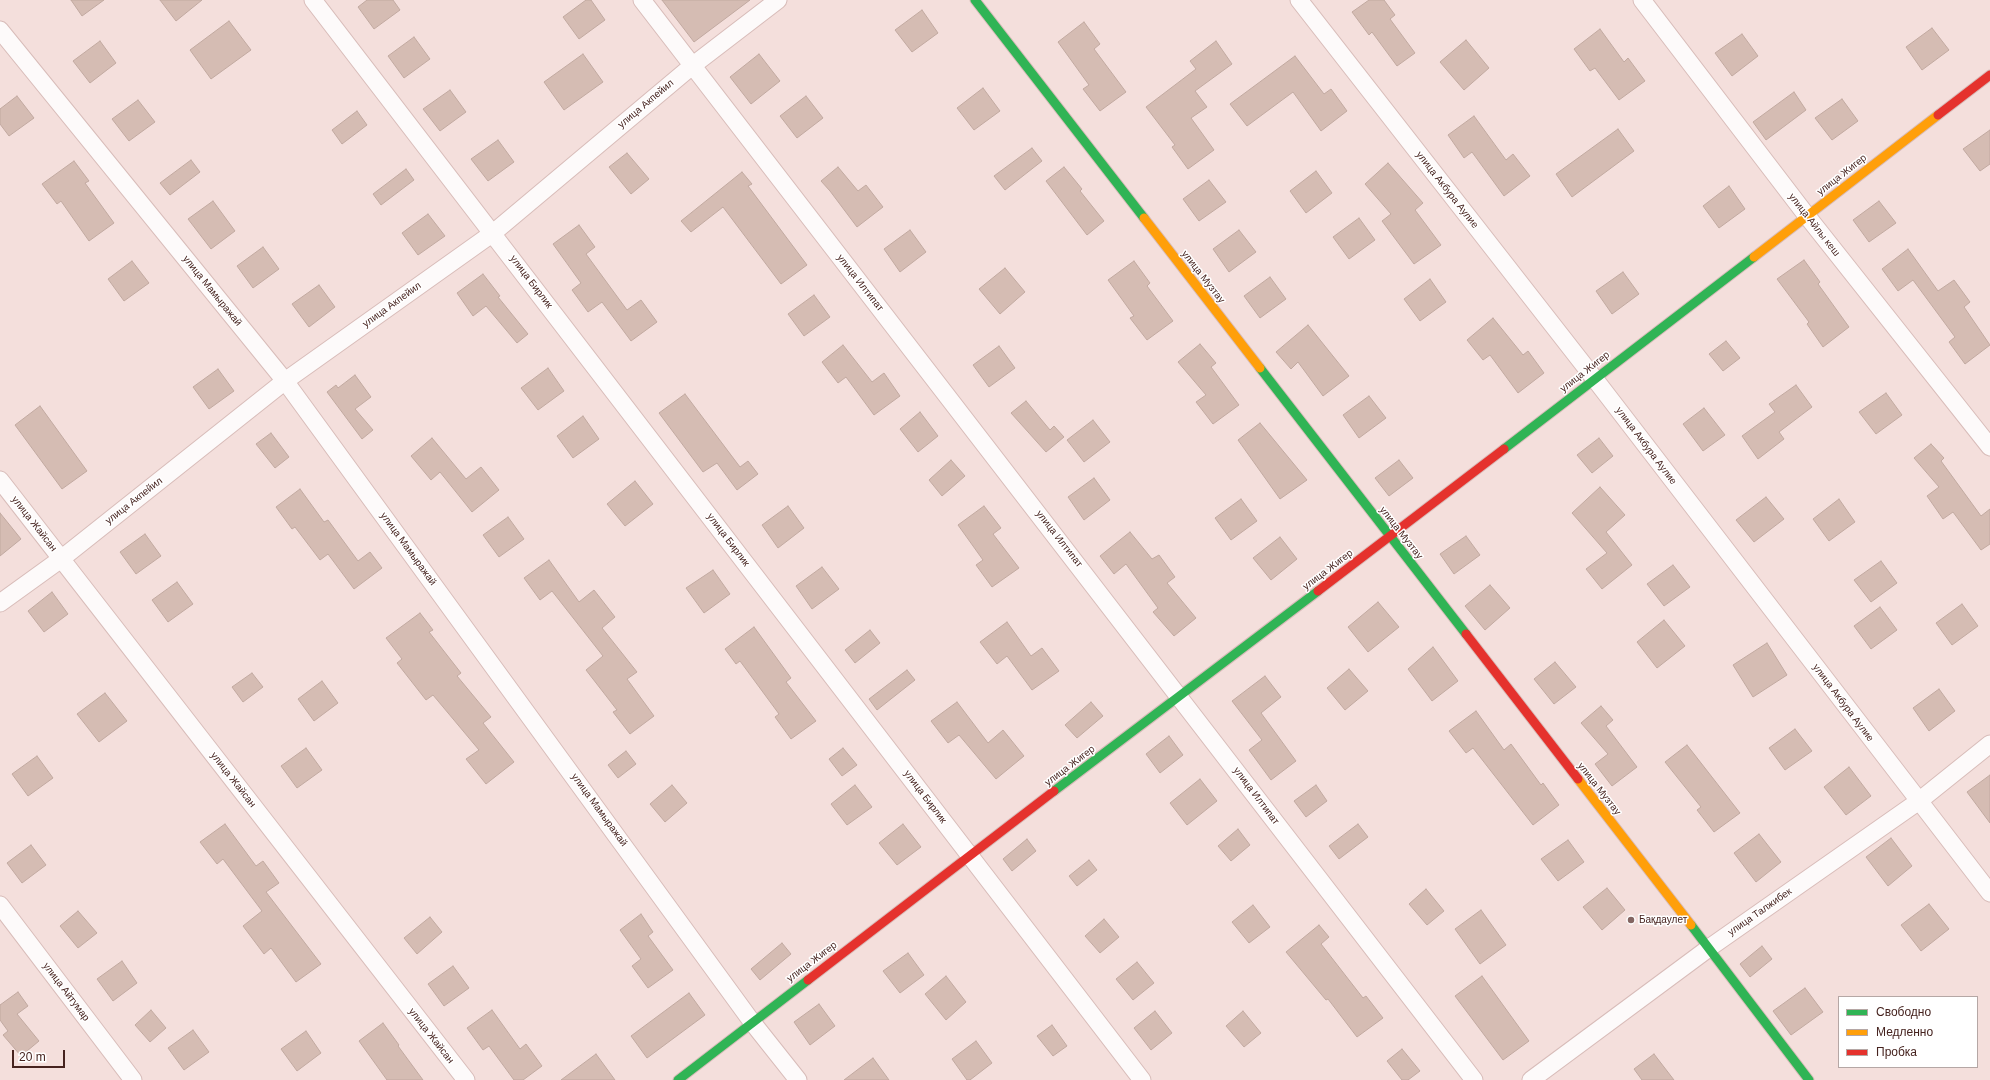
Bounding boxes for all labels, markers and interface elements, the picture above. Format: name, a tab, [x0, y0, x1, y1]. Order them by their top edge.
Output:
street label: улица Акпейил	[616, 77, 676, 131]
street label: улица Акбура Аулие	[1413, 149, 1481, 231]
street label: улица Жигер	[1815, 152, 1869, 198]
street label: улица Айлы кеш	[1786, 191, 1842, 259]
street label: улица Музтау	[1179, 248, 1227, 306]
street label: улица Илтипат	[834, 252, 886, 314]
street label: улица Мамыражай	[180, 253, 244, 329]
street label: улица Бирлик	[507, 253, 555, 311]
street label: улица Акпейил	[360, 280, 424, 330]
street label: улица Жигер	[1558, 349, 1612, 395]
street label: улица Акбура Аулие	[1613, 405, 1679, 487]
street label: улица Акпейил	[103, 475, 165, 527]
street label: улица Жайсан	[9, 494, 59, 554]
street label: улица Музтау	[1377, 504, 1425, 562]
street label: улица Илтипат	[1033, 508, 1085, 570]
street label: улица Мамыражай	[377, 510, 439, 588]
street label: улица Бирлик	[704, 511, 752, 569]
street label: улица Жигер	[1301, 547, 1355, 593]
street label: улица Акбура Аулие	[1810, 662, 1876, 744]
street label: улица Жигер	[1043, 743, 1097, 789]
street label: улица Жайсан	[208, 750, 258, 810]
street label: улица Музтау	[1575, 760, 1623, 818]
street label: улица Илтипат	[1231, 765, 1281, 827]
street label: улица Бирлик	[901, 768, 949, 826]
street label: улица Мамыражай	[568, 771, 630, 849]
street label: улица Талжибек	[1726, 886, 1794, 938]
place label: Бақдаулет	[1639, 914, 1687, 926]
marker: Бақдаулет	[1626, 915, 1636, 925]
street label: улица Жигер	[785, 939, 839, 985]
street label: улица Айтумар	[40, 960, 92, 1024]
legend	[1838, 996, 1978, 1068]
text: Свободно	[1876, 1005, 1931, 1019]
street label: улица Жайсан	[406, 1006, 456, 1066]
text: Медленно	[1876, 1025, 1933, 1039]
scale bar	[14, 1042, 67, 1068]
text: Пробка	[1876, 1045, 1917, 1059]
text: 20 m	[19, 1050, 46, 1064]

